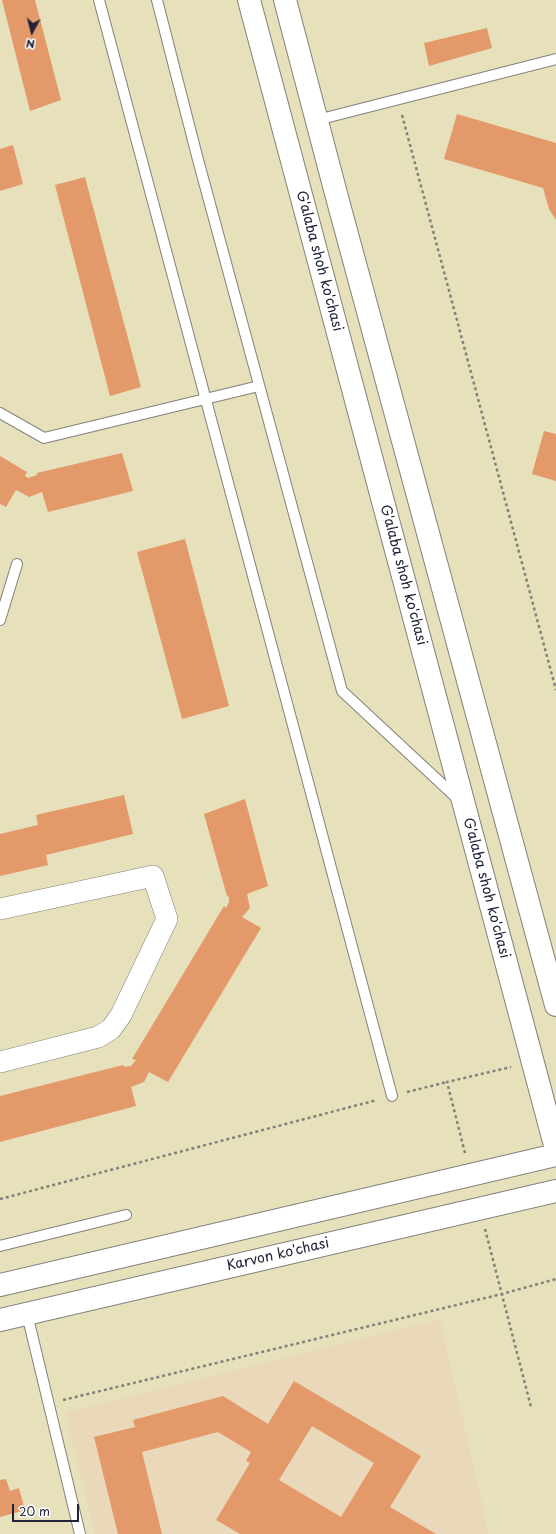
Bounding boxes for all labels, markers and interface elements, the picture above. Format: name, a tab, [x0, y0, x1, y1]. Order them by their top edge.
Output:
north arrow	[12, 12, 52, 52]
text: N	[25, 35, 36, 53]
street label: G'alaba shoh ko'chasi	[292, 189, 346, 333]
street label: G'alaba shoh ko'chasi	[376, 503, 430, 647]
street label: G'alaba shoh ko'chasi	[459, 816, 513, 960]
street label: Karvon ko'chasi	[225, 1235, 331, 1275]
scale bar	[14, 1496, 81, 1522]
text: 20 m	[19, 1502, 50, 1520]

